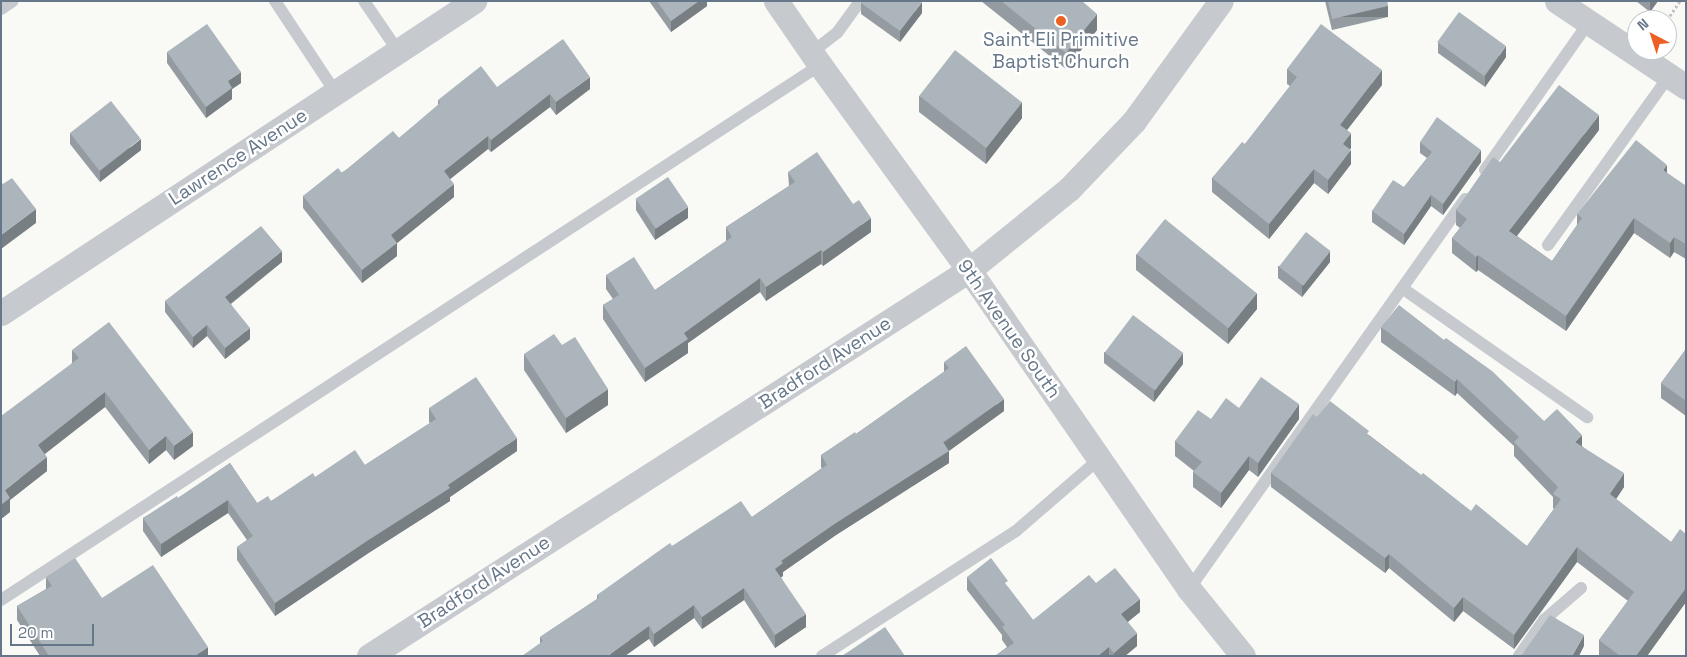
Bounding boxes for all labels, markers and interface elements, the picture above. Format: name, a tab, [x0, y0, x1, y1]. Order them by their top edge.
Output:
north arrow	[1627, 10, 1677, 60]
text: N	[1634, 14, 1652, 34]
marker: Saint Eli Primitive Baptist Church	[1055, 15, 1067, 27]
place label: Saint Eli Primitive Baptist Church	[983, 29, 1139, 73]
street label: Lawrence Avenue	[164, 104, 312, 210]
street label: 9th Avenue South	[953, 255, 1065, 403]
street label: Bradford Avenue	[755, 312, 895, 414]
street label: Bradford Avenue	[414, 531, 554, 633]
scale bar	[12, 614, 96, 646]
text: 20 m	[18, 623, 53, 642]

